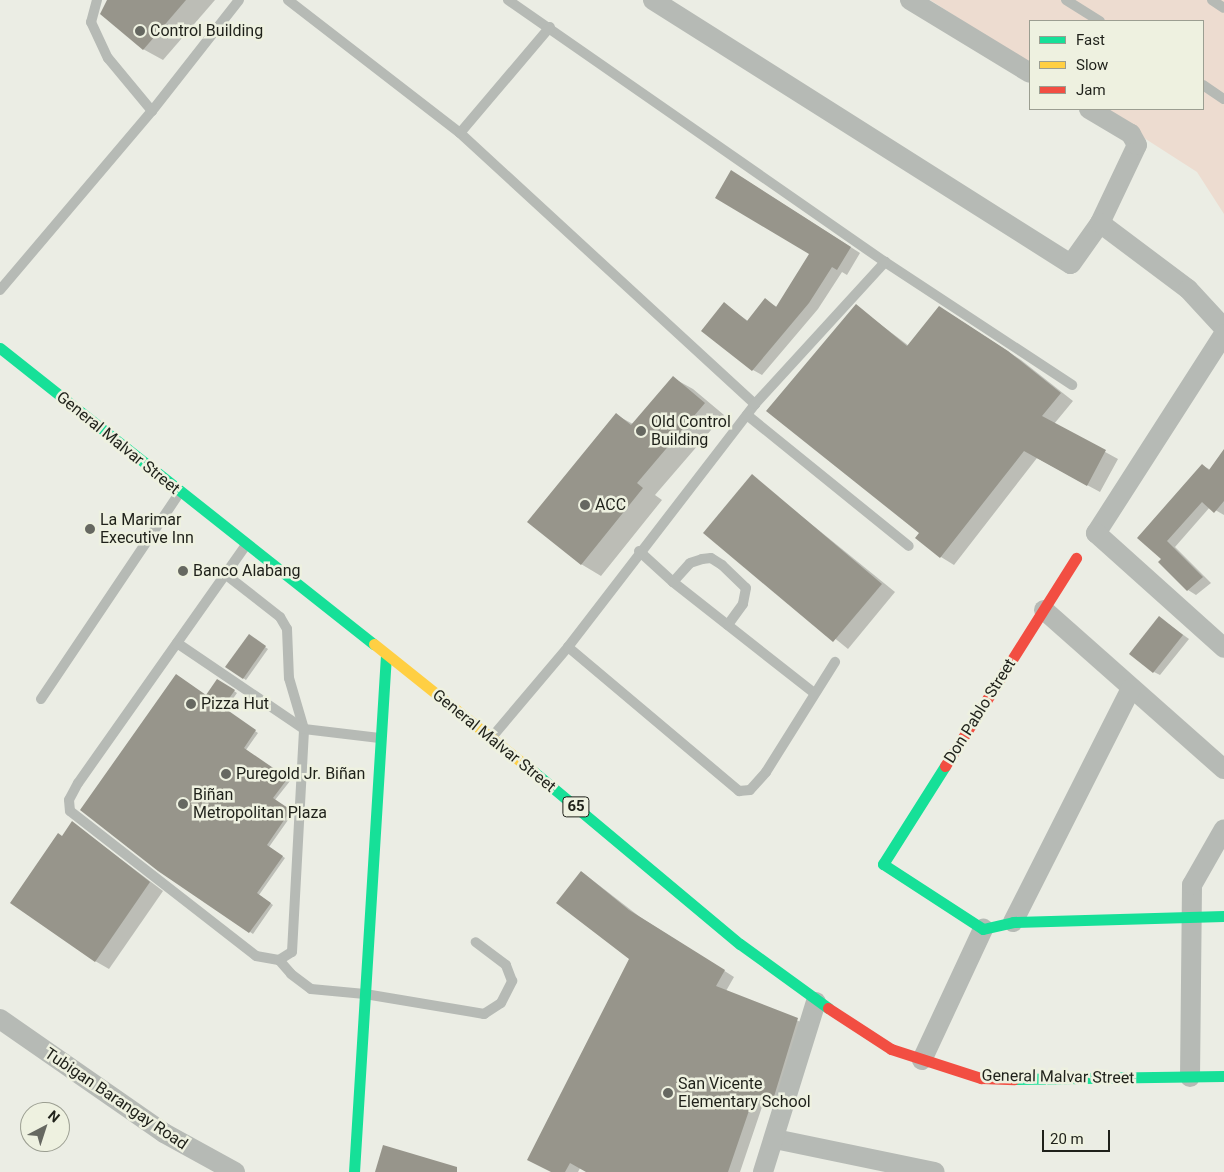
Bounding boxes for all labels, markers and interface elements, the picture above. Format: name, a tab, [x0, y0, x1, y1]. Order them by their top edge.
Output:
legend	[1029, 20, 1204, 110]
place label: Control Building	[150, 21, 263, 41]
marker: Control Building	[134, 25, 146, 37]
text: Fast	[1076, 31, 1105, 49]
text: Slow	[1076, 56, 1108, 74]
text: Jam	[1076, 81, 1106, 99]
street label: General Malvar Street	[53, 387, 183, 499]
place label: Old Control Building	[651, 412, 731, 450]
marker: Old Control Building	[635, 425, 647, 437]
place label: ACC	[595, 495, 626, 515]
marker: ACC	[579, 499, 591, 511]
place label: La Marimar Executive Inn	[100, 510, 194, 548]
marker: La Marimar Executive Inn	[84, 523, 96, 535]
place label: Banco Alabang	[193, 561, 301, 581]
marker: Banco Alabang	[177, 565, 189, 577]
street label: Don Pablo Street	[940, 655, 1020, 767]
street label: General Malvar Street	[429, 685, 559, 797]
place label: Pizza Hut	[201, 694, 269, 714]
marker: Pizza Hut	[185, 698, 197, 710]
place label: Puregold Jr. Biñan	[236, 764, 365, 784]
marker: Puregold Jr. Biñan	[220, 768, 232, 780]
place label: Biñan Metropolitan Plaza	[193, 785, 327, 823]
road number: 65	[562, 794, 590, 820]
marker: Biñan Metropolitan Plaza	[177, 798, 189, 810]
street label: Tubigan Barangay Road	[41, 1044, 191, 1154]
street label: General Malvar Street	[981, 1066, 1135, 1088]
place label: San Vicente Elementary School	[678, 1074, 811, 1112]
marker: San Vicente Elementary School	[662, 1087, 674, 1099]
north arrow	[20, 1102, 70, 1152]
text: N	[45, 1107, 63, 1126]
scale bar	[1044, 1120, 1112, 1152]
text: 20 m	[1050, 1130, 1084, 1148]

